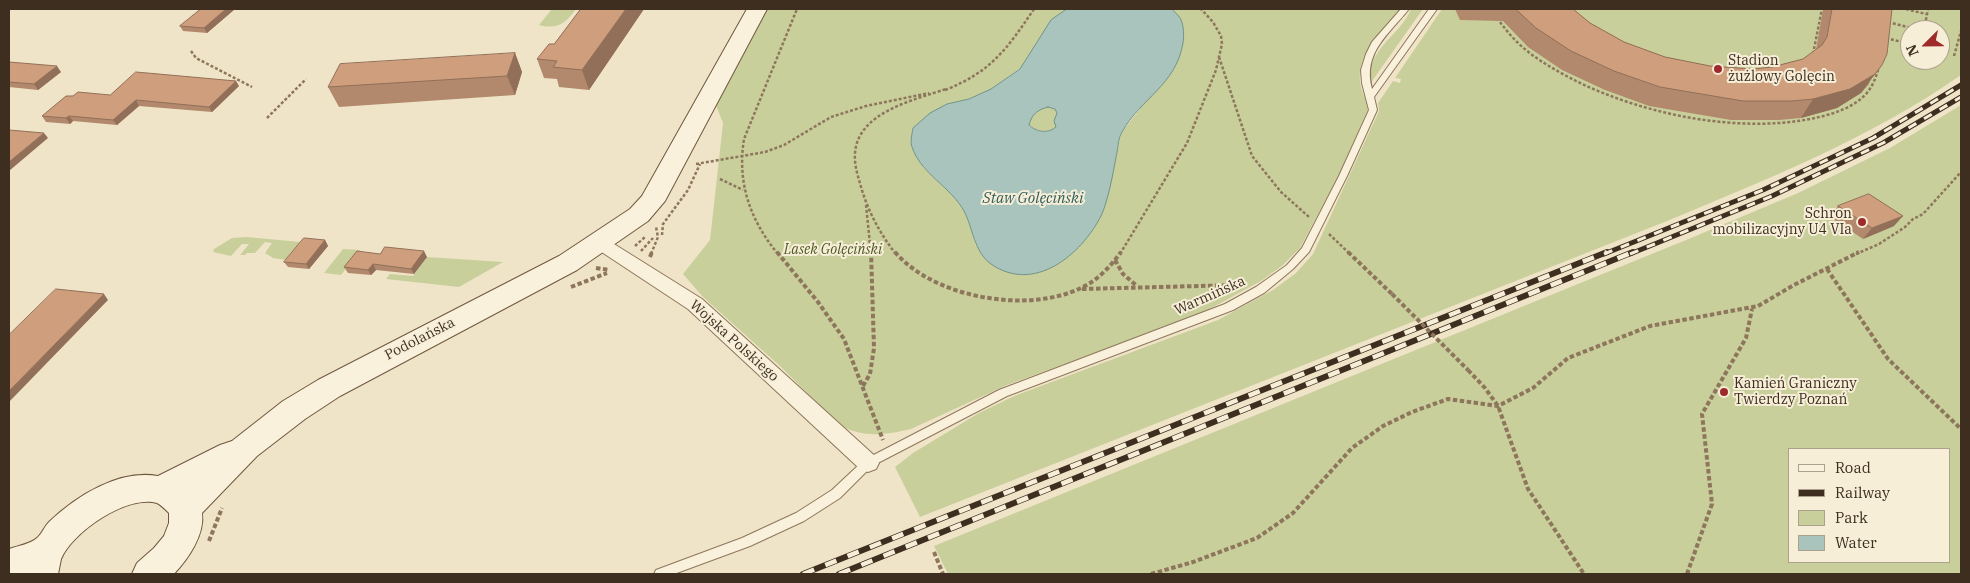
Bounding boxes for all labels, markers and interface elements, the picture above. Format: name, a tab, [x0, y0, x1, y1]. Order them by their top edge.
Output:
north arrow	[1900, 20, 1950, 70]
text: N	[1902, 42, 1923, 59]
place label: Stadion żużlowy Golęcin	[1728, 53, 1835, 85]
marker: Stadion żużlowy Golęcin	[1712, 63, 1724, 75]
water label: Staw Golęciński	[982, 190, 1084, 208]
place label: Schron mobilizacyjny U4 VIa	[1712, 206, 1852, 238]
marker: Schron mobilizacyjny U4 VIa	[1856, 216, 1868, 228]
park label: Lasek Golęciński	[784, 242, 882, 258]
street label: Warmińska	[1172, 273, 1248, 319]
street label: Wojska Polskiego	[686, 297, 782, 385]
street label: Podolańska	[382, 314, 458, 364]
place label: Kamień Graniczny Twierdzy Poznań	[1734, 376, 1857, 408]
marker: Kamień Graniczny Twierdzy Poznań	[1718, 386, 1730, 398]
legend	[1788, 448, 1950, 563]
text: Road	[1835, 458, 1871, 477]
text: Railway	[1835, 483, 1890, 502]
text: Park	[1835, 508, 1868, 527]
text: Water	[1835, 533, 1877, 552]

